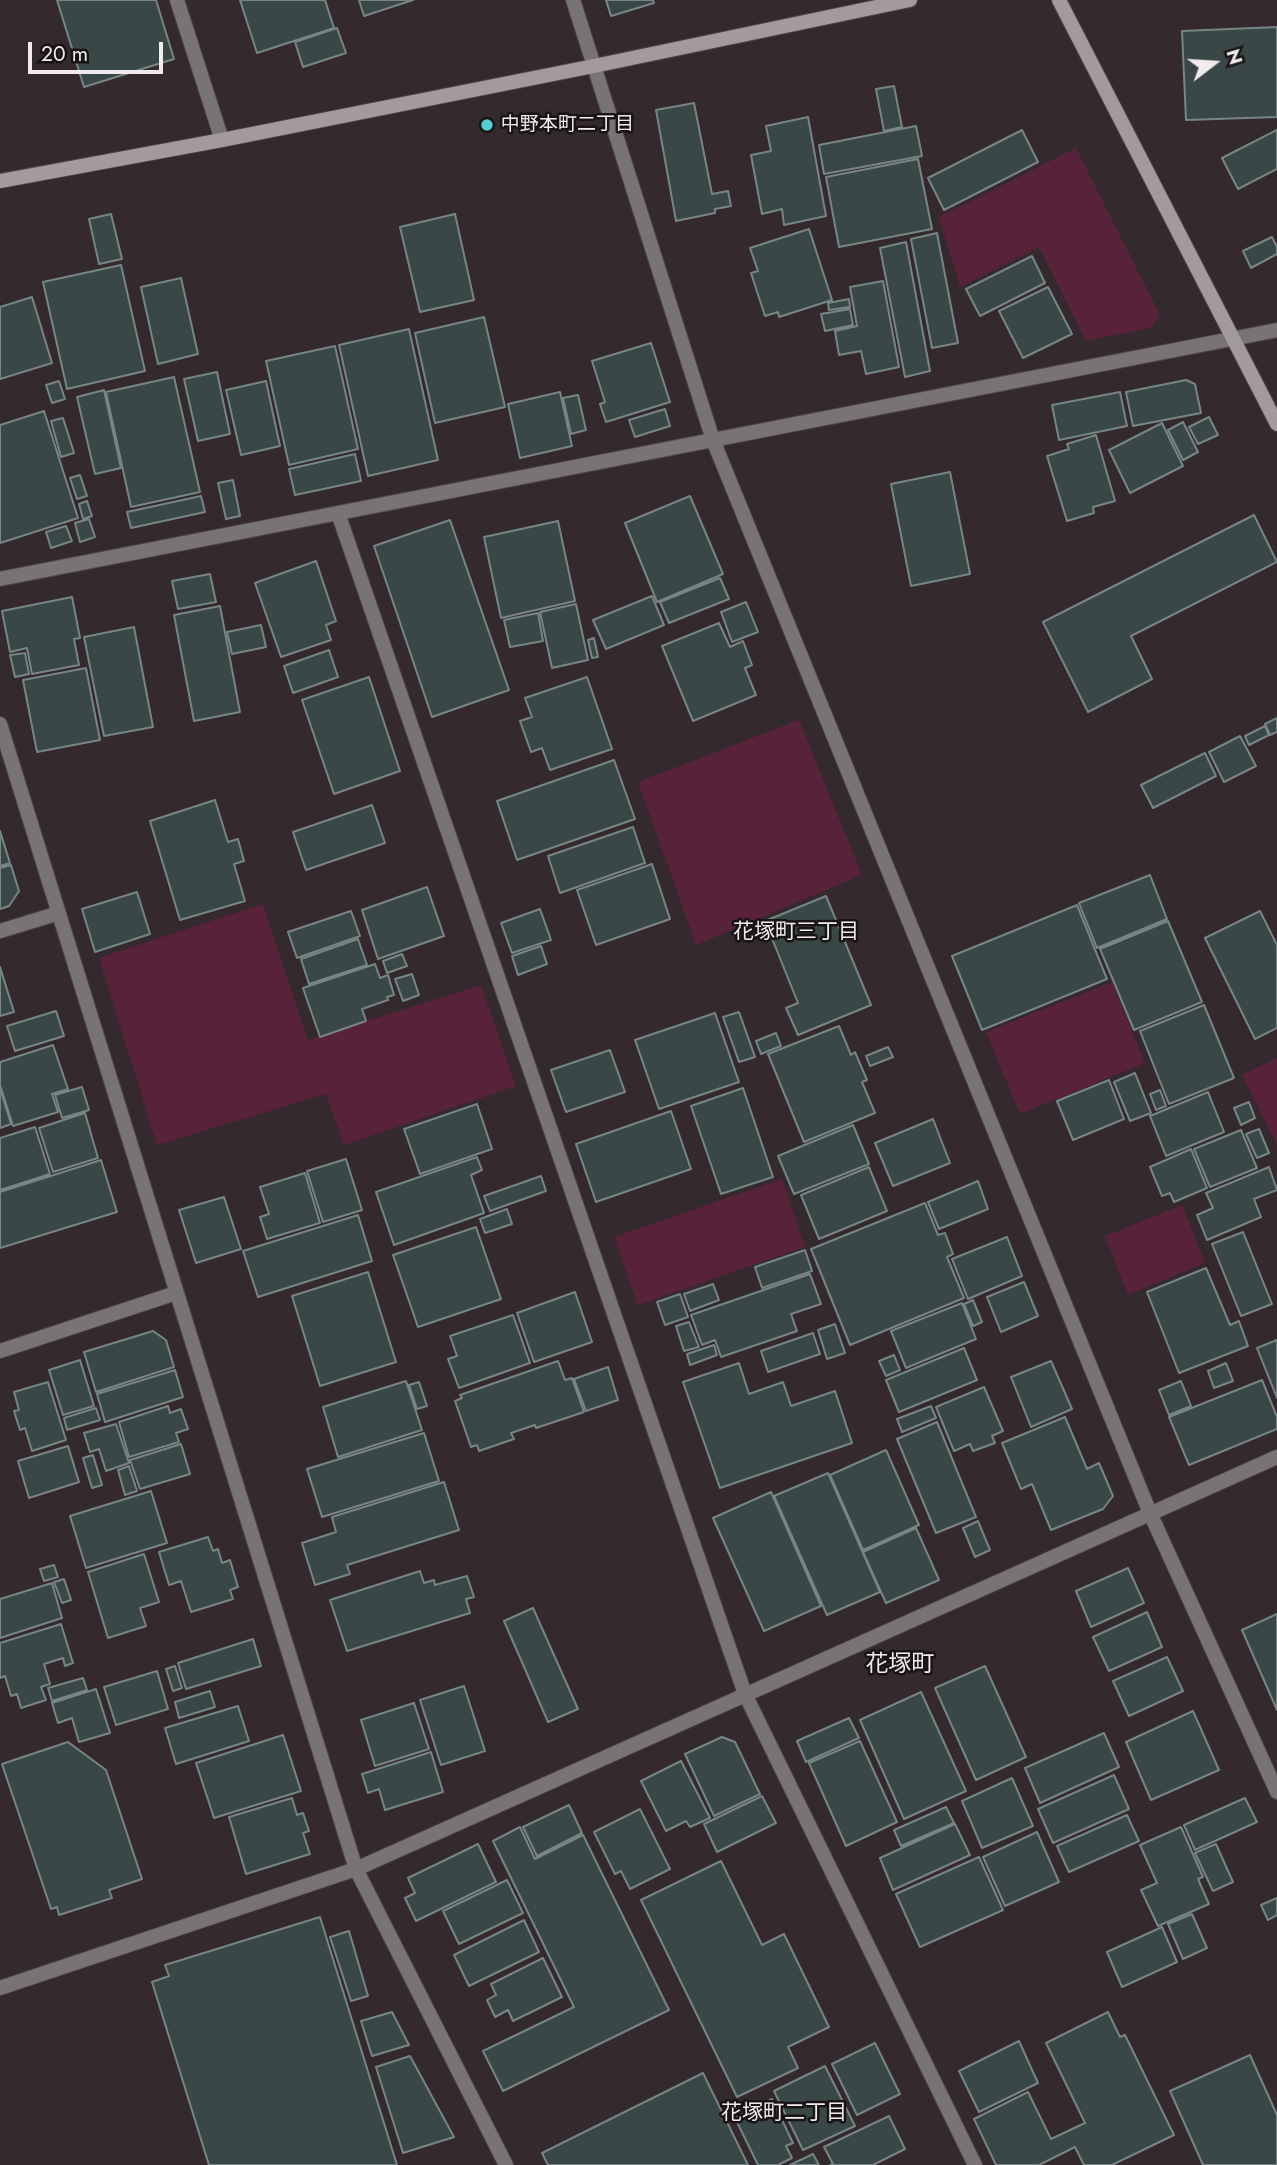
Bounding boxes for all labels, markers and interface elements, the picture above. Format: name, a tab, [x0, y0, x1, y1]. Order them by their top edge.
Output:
scale bar	[32, 28, 166, 72]
north arrow	[1179, 28, 1249, 98]
text: 20 m	[41, 39, 88, 69]
text: N	[1219, 46, 1250, 68]
place label: 中野本町二丁目	[501, 114, 634, 136]
marker: 中野本町二丁目	[479, 117, 495, 133]
district label: 花塚町三丁目	[733, 920, 859, 946]
district label: 花塚町	[866, 1651, 934, 1679]
district label: 花塚町二丁目	[721, 2101, 847, 2127]

